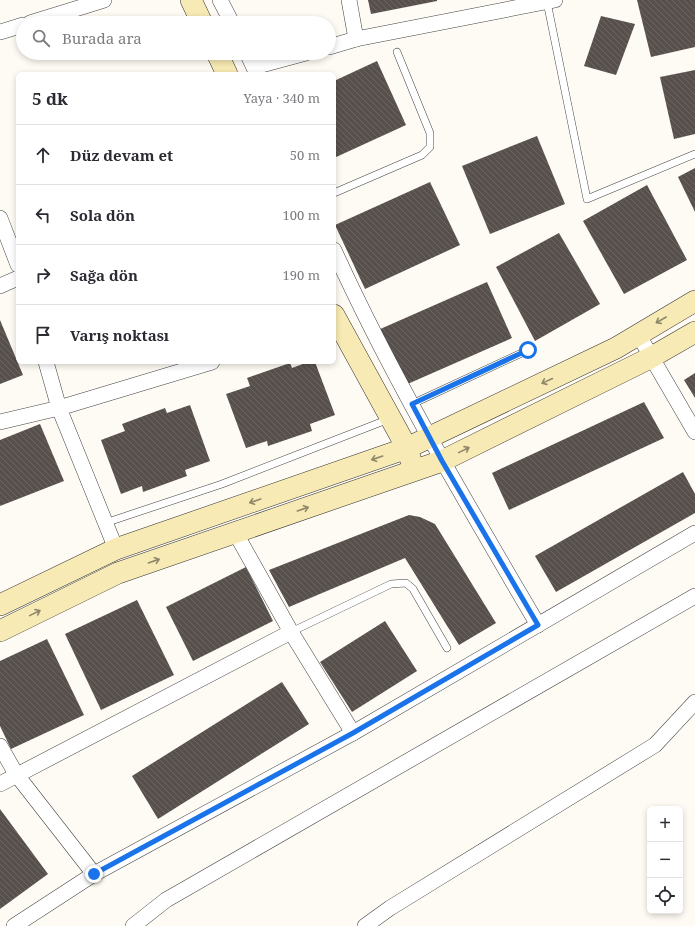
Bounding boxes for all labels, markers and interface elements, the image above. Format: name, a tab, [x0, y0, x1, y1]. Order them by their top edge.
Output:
search box	[16, 16, 336, 60]
icon: search	[30, 27, 52, 49]
text: Burada ara	[62, 28, 142, 48]
text: 5 dk	[32, 87, 68, 110]
text: Yaya · 340 m	[243, 89, 320, 107]
icon: ahead	[32, 144, 54, 166]
text: Düz devam et	[70, 145, 173, 165]
text: 50 m	[290, 146, 320, 164]
icon: left	[32, 204, 54, 226]
text: Sola dön	[70, 205, 135, 225]
text: 100 m	[283, 206, 320, 224]
icon: right	[32, 264, 54, 286]
text: Sağa dön	[70, 265, 138, 285]
text: 190 m	[283, 266, 320, 284]
one-way arrow	[655, 317, 667, 325]
icon: arrive	[32, 324, 54, 346]
text: Varış noktası	[70, 325, 169, 345]
route start	[519, 341, 537, 359]
one-way arrow	[541, 378, 553, 385]
one-way arrow	[458, 446, 470, 453]
one-way arrow	[371, 455, 384, 462]
one-way arrow	[249, 497, 261, 505]
one-way arrow	[296, 505, 309, 512]
one-way arrow	[147, 556, 159, 564]
one-way arrow	[29, 609, 41, 617]
map controls	[647, 806, 683, 914]
button: +	[647, 806, 683, 842]
button: −	[647, 842, 683, 878]
route end	[85, 865, 103, 883]
button: locate	[647, 878, 683, 914]

